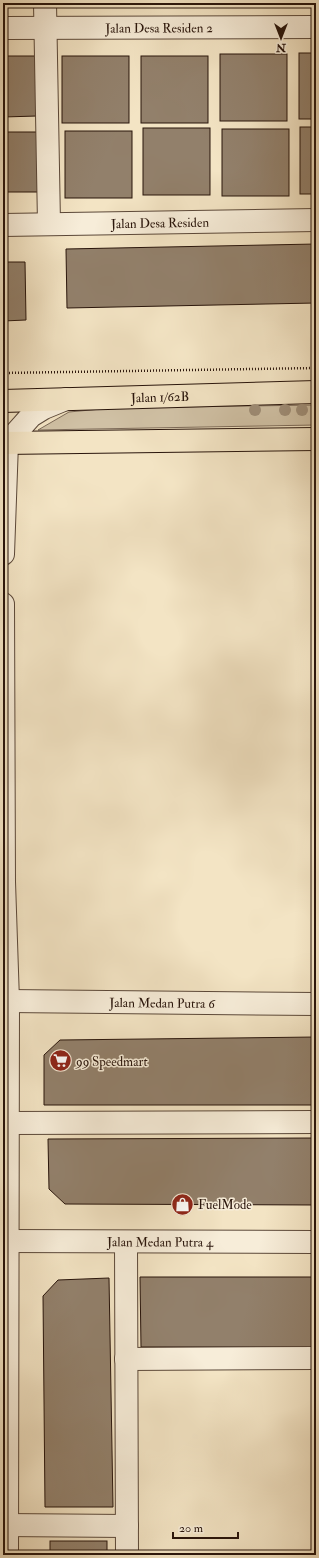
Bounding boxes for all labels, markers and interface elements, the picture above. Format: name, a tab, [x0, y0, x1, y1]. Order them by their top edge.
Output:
north arrow	[261, 18, 301, 58]
street label: Jalan Desa Residen 2	[104, 20, 213, 37]
text: N	[275, 41, 287, 54]
street label: Jalan Desa Residen	[110, 215, 210, 232]
street label: Jalan 1/62B	[130, 389, 189, 406]
street label: Jalan Medan Putra 6	[108, 995, 216, 1012]
supermarket icon: 99 Speedmart	[48, 1048, 74, 1074]
place label: 99 Speedmart	[75, 1054, 148, 1071]
shop icon: FuelMode	[169, 1191, 195, 1217]
place label: FuelMode	[198, 1197, 252, 1213]
street label: Jalan Medan Putra 4	[106, 1234, 214, 1251]
scale bar	[173, 1514, 238, 1540]
text: 20 m	[179, 1521, 204, 1536]

